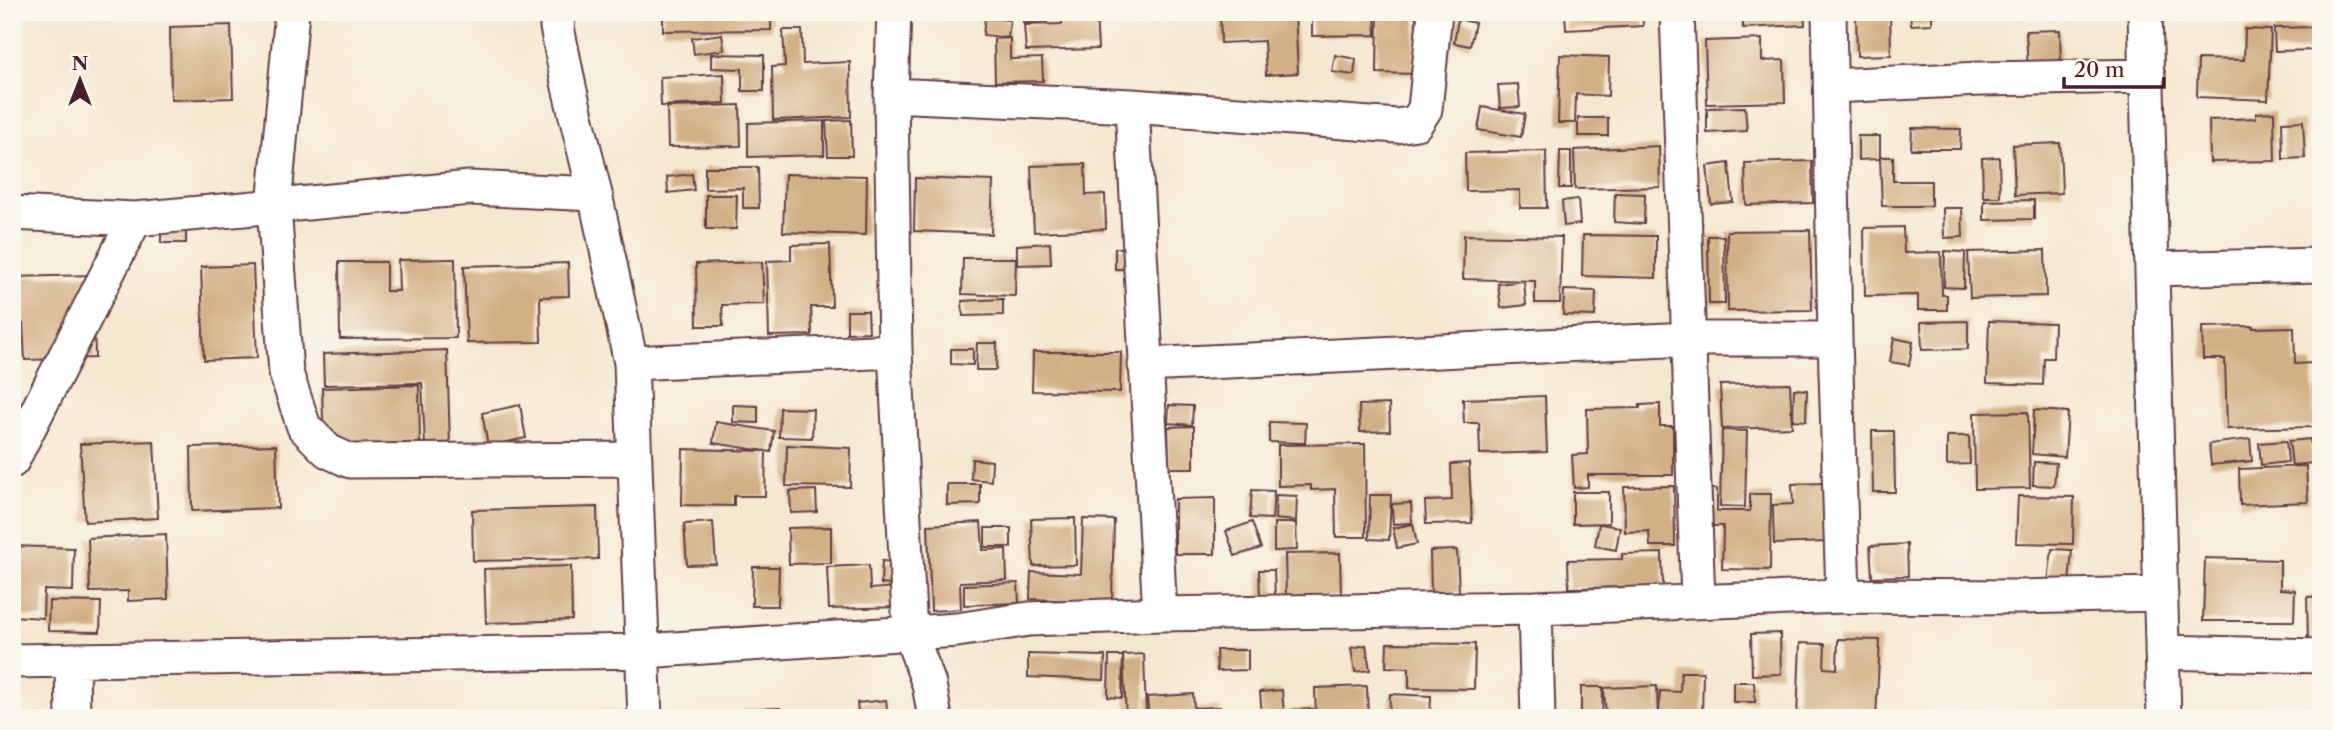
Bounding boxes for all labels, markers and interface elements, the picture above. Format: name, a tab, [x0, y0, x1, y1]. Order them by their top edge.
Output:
north arrow	[46, 46, 116, 116]
scale bar	[2064, 46, 2163, 90]
text: N	[72, 52, 88, 75]
text: 20 m	[2074, 57, 2125, 82]

